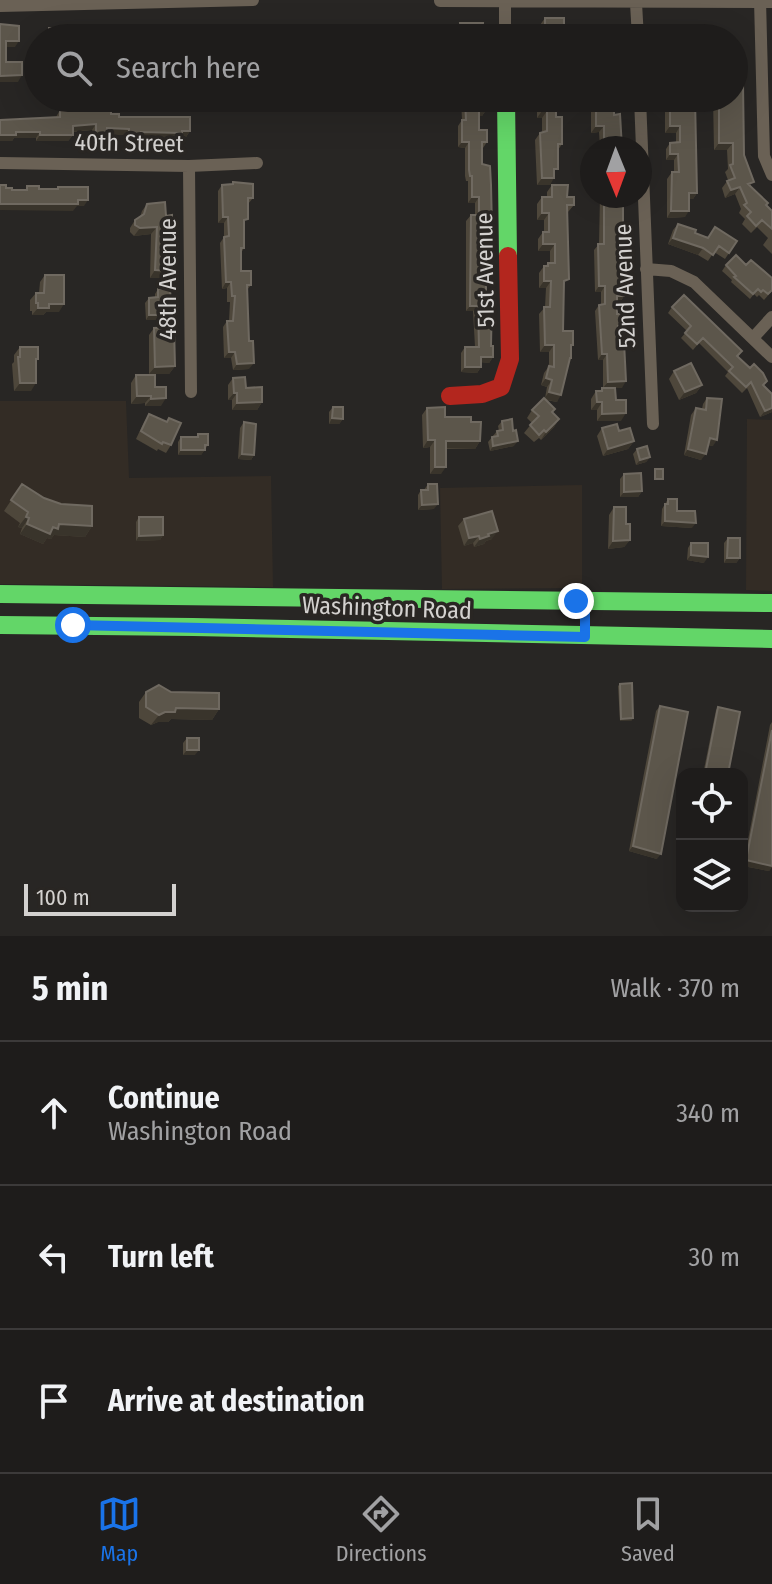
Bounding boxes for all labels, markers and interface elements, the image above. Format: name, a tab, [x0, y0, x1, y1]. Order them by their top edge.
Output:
search box	[24, 24, 748, 112]
icon: search	[52, 46, 96, 90]
text: Search here	[116, 50, 261, 86]
street label: 40th Street	[74, 128, 184, 158]
north arrow	[580, 136, 652, 208]
street label: 51st Avenue	[470, 212, 500, 328]
street label: 48th Avenue	[154, 218, 182, 340]
street label: 52nd Avenue	[609, 223, 641, 349]
route end	[558, 583, 594, 619]
street label: Washington Road	[302, 591, 472, 625]
route start	[55, 607, 91, 643]
map controls	[676, 768, 748, 912]
button: locate	[676, 768, 748, 840]
button: layers	[676, 840, 748, 912]
scale bar	[24, 880, 176, 916]
text: 100 m	[36, 884, 90, 911]
text: 5 min	[32, 968, 108, 1009]
text: Walk · 370 m	[611, 973, 740, 1004]
text: Continue	[108, 1080, 220, 1116]
icon: ahead	[32, 1091, 76, 1135]
text: 340 m	[676, 1098, 740, 1129]
text: Washington Road	[108, 1116, 292, 1147]
icon: left	[32, 1235, 76, 1279]
text: Turn left	[108, 1239, 214, 1275]
text: 30 m	[689, 1242, 740, 1273]
icon: arrive	[32, 1379, 76, 1423]
text: Arrive at destination	[108, 1383, 365, 1419]
tab: Map	[97, 1492, 141, 1567]
tab: Directions	[336, 1492, 427, 1567]
tab: Saved	[621, 1492, 675, 1567]

